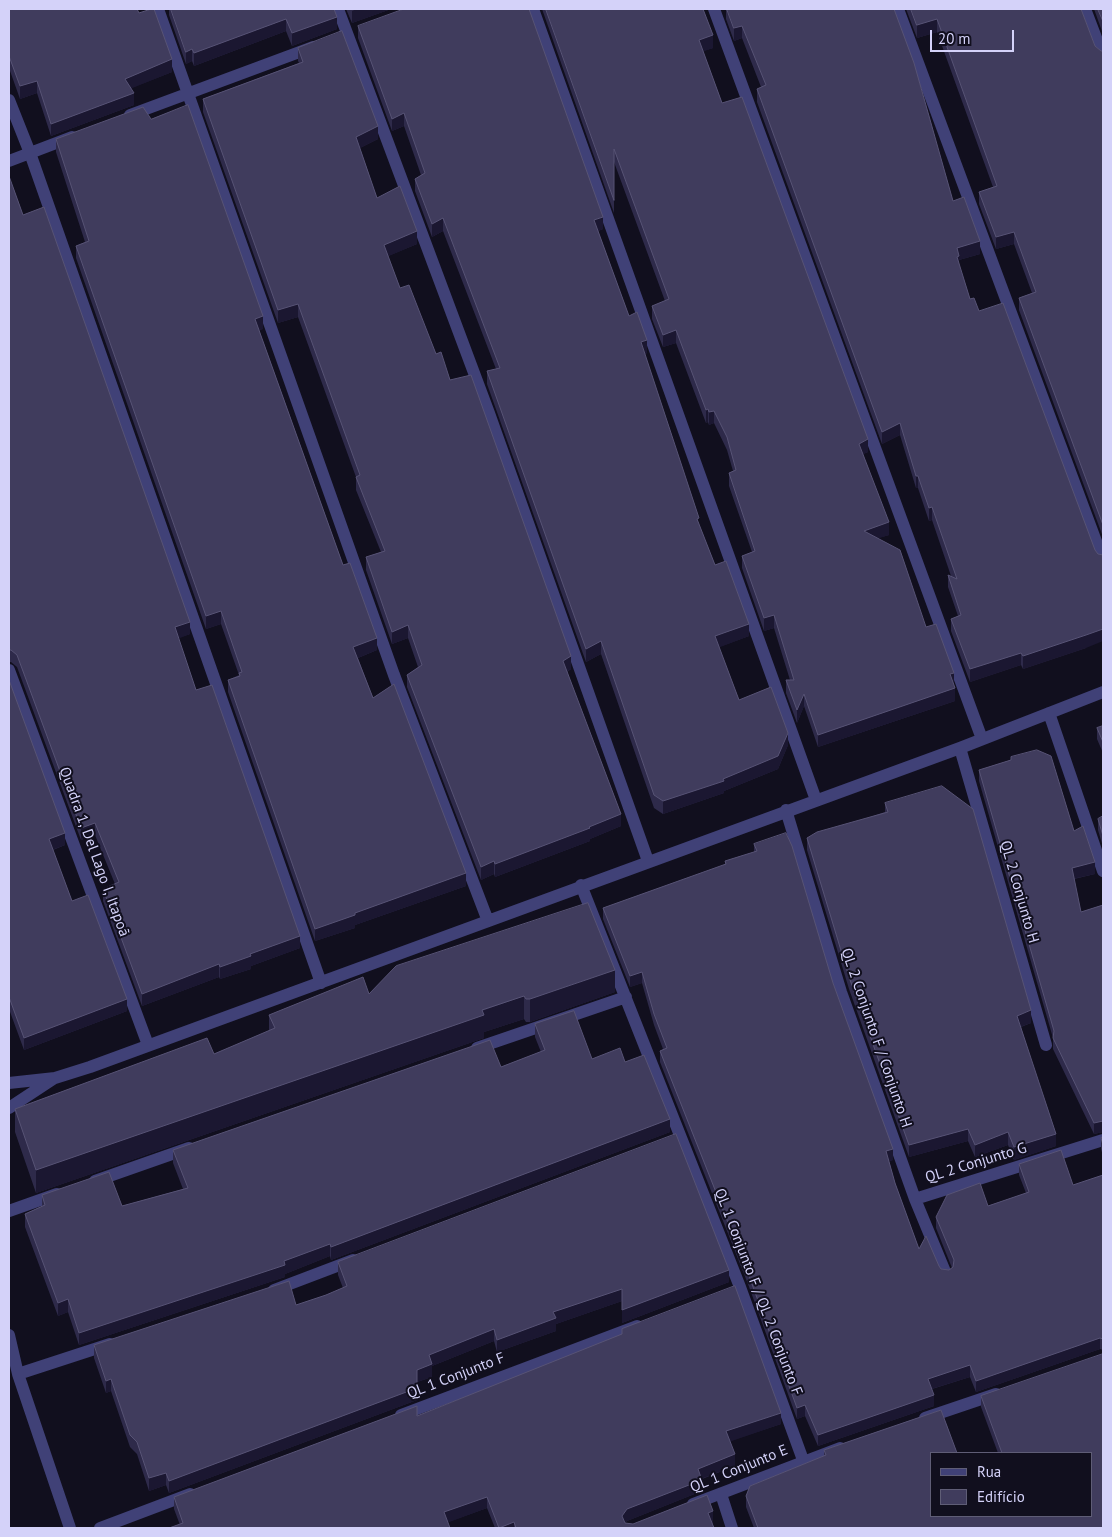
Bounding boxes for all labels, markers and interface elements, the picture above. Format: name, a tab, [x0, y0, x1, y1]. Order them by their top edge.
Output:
scale bar	[932, 20, 1016, 52]
text: 20 m	[938, 29, 971, 48]
street label: Quadra 1, Del Lago I, Itapoã	[55, 765, 133, 939]
street label: QL 2 Conjunto H	[996, 839, 1042, 945]
street label: QL 2 Conjunto F / Conjunto H	[837, 946, 915, 1130]
street label: QL 2 Conjunto G	[923, 1139, 1029, 1187]
street label: QL 1 Conjunto F / QL 2 Conjunto F	[710, 1186, 806, 1398]
street label: QL 1 Conjunto F	[404, 1349, 508, 1403]
street label: QL 1 Conjunto E	[688, 1441, 790, 1497]
legend	[930, 1452, 1092, 1517]
text: Rua	[977, 1462, 1001, 1481]
text: Edifício	[977, 1487, 1025, 1506]

